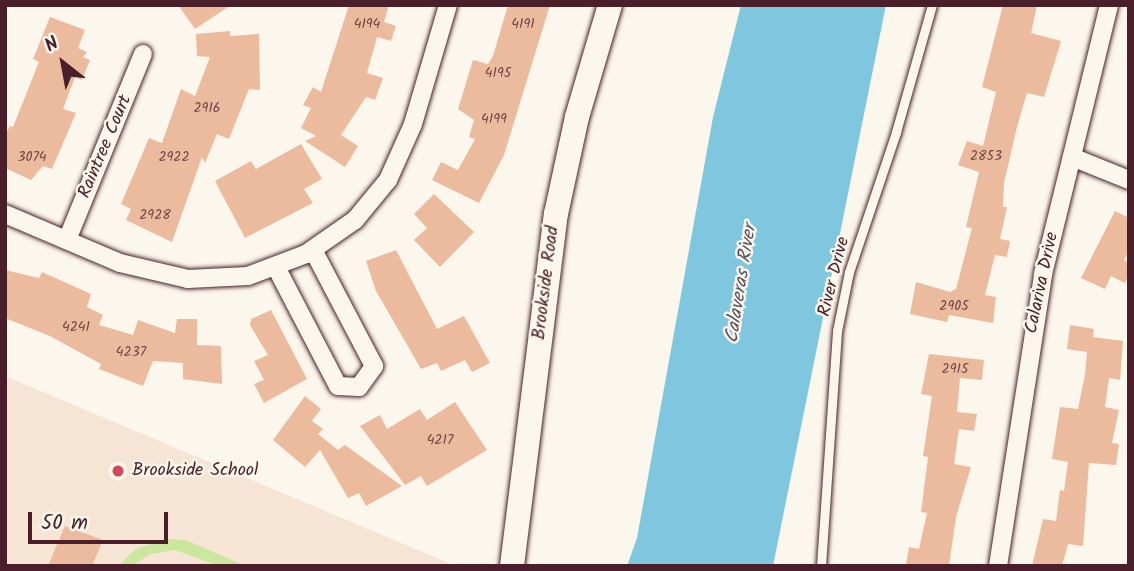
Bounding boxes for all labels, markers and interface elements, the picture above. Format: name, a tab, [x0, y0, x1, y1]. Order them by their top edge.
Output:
house number: 4194	[354, 16, 380, 32]
house number: 4191	[511, 16, 535, 32]
north arrow	[28, 28, 98, 98]
text: N	[39, 29, 65, 61]
house number: 4195	[485, 65, 511, 81]
street label: Raintree Court	[75, 92, 137, 202]
house number: 2916	[193, 100, 221, 116]
house number: 4199	[481, 111, 507, 127]
house number: 2853	[970, 148, 1002, 164]
house number: 3074	[17, 149, 47, 165]
house number: 2922	[158, 149, 190, 165]
house number: 2928	[139, 207, 171, 223]
water label: Calaveras River	[721, 223, 763, 345]
street label: Brookside Road	[529, 225, 565, 341]
street label: Calariva Drive	[1022, 230, 1064, 336]
street label: River Drive	[815, 235, 855, 319]
house number: 2905	[939, 298, 969, 314]
house number: 4241	[62, 319, 90, 335]
house number: 4237	[116, 344, 146, 360]
house number: 2915	[942, 361, 968, 377]
house number: 4217	[427, 432, 453, 448]
place label: Brookside School	[132, 460, 258, 482]
marker: Brookside School	[110, 463, 126, 479]
scale bar	[32, 498, 172, 542]
text: 50 m	[41, 507, 88, 540]

